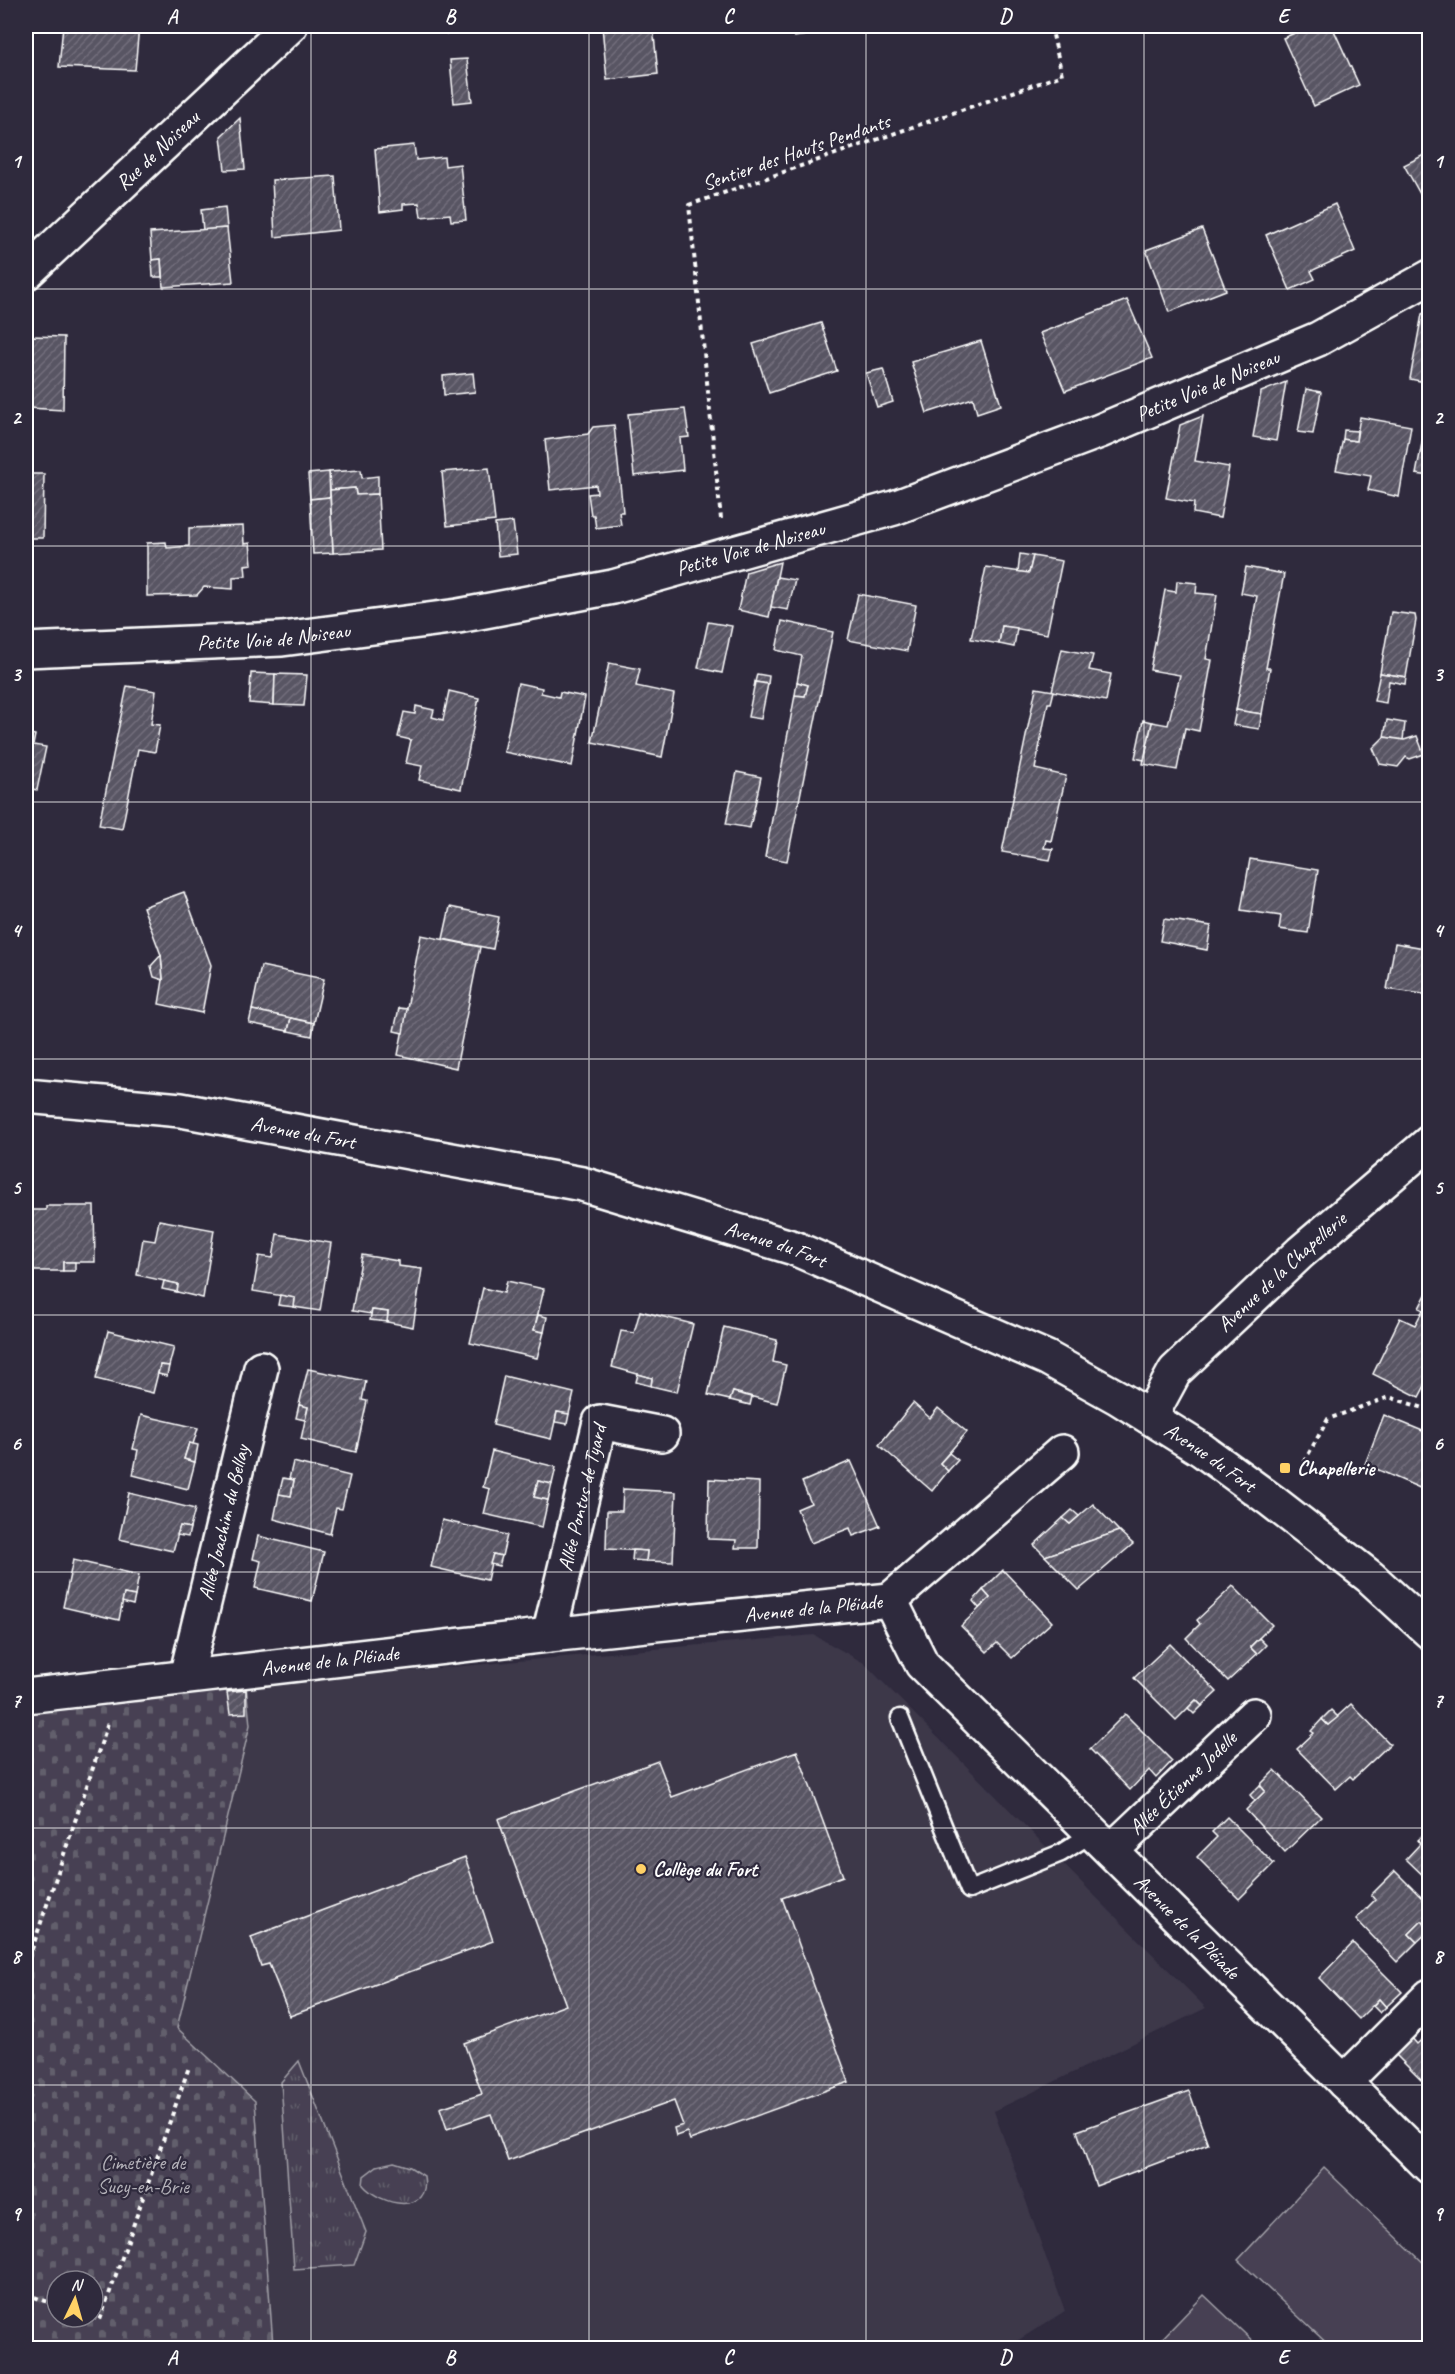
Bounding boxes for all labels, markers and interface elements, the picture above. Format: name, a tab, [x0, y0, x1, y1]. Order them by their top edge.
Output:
text: A	[167, 4, 179, 29]
text: B	[445, 4, 457, 29]
text: C	[723, 4, 735, 29]
text: D	[999, 4, 1013, 29]
text: E	[1278, 4, 1292, 29]
street label: Rue de Noiseau	[110, 104, 206, 196]
street label: Sentier des Hauts Pendants	[699, 107, 895, 196]
text: 1	[12, 149, 23, 174]
text: 1	[1434, 149, 1445, 174]
street label: Petite Voie de Noiseau	[1132, 343, 1284, 427]
text: 2	[12, 405, 23, 430]
text: 2	[1434, 405, 1445, 430]
street label: Petite Voie de Noiseau	[673, 515, 829, 582]
street label: Petite Voie de Noiseau	[197, 617, 353, 656]
text: 3	[12, 662, 23, 687]
text: 3	[1434, 662, 1445, 687]
text: 4	[12, 918, 24, 943]
text: 4	[1434, 918, 1446, 943]
street label: Avenue du Fort	[249, 1110, 360, 1155]
text: 5	[12, 1175, 23, 1200]
text: 5	[1434, 1175, 1445, 1200]
street label: Avenue de la Chapellerie	[1212, 1205, 1353, 1337]
street label: Avenue du Fort	[722, 1215, 832, 1274]
street label: Avenue du Fort	[1160, 1417, 1263, 1499]
street label: Allée Pontus de Tyard	[552, 1418, 613, 1574]
text: 6	[11, 1431, 22, 1456]
text: 6	[1433, 1431, 1444, 1456]
street label: Allée Joachim du Bellay	[192, 1441, 255, 1603]
place label: Chapellerie	[1297, 1455, 1376, 1481]
marker: Chapellerie	[1278, 1461, 1292, 1475]
street label: Avenue de la Pléiade	[743, 1588, 884, 1628]
street label: Avenue de la Pléiade	[260, 1639, 401, 1681]
text: 7	[12, 1688, 23, 1713]
text: 7	[1434, 1688, 1445, 1713]
street label: Allée Étienne Jodelle	[1123, 1725, 1243, 1840]
place label: Collège du Fort	[653, 1856, 759, 1882]
marker: Collège du Fort	[634, 1862, 648, 1876]
street label: Avenue de la Pléiade	[1129, 1869, 1246, 1985]
text: 8	[12, 1944, 24, 1969]
text: 8	[1434, 1944, 1446, 1969]
park label: Cimetière de Sucy-en-Brie	[97, 2149, 190, 2199]
text: 9	[12, 2201, 23, 2226]
text: 9	[1434, 2201, 1445, 2226]
north arrow	[45, 2269, 105, 2329]
text: N	[70, 2275, 85, 2296]
text: A	[167, 2345, 179, 2370]
text: B	[445, 2345, 457, 2370]
text: C	[723, 2345, 735, 2370]
text: D	[999, 2345, 1013, 2370]
text: E	[1278, 2345, 1292, 2370]

